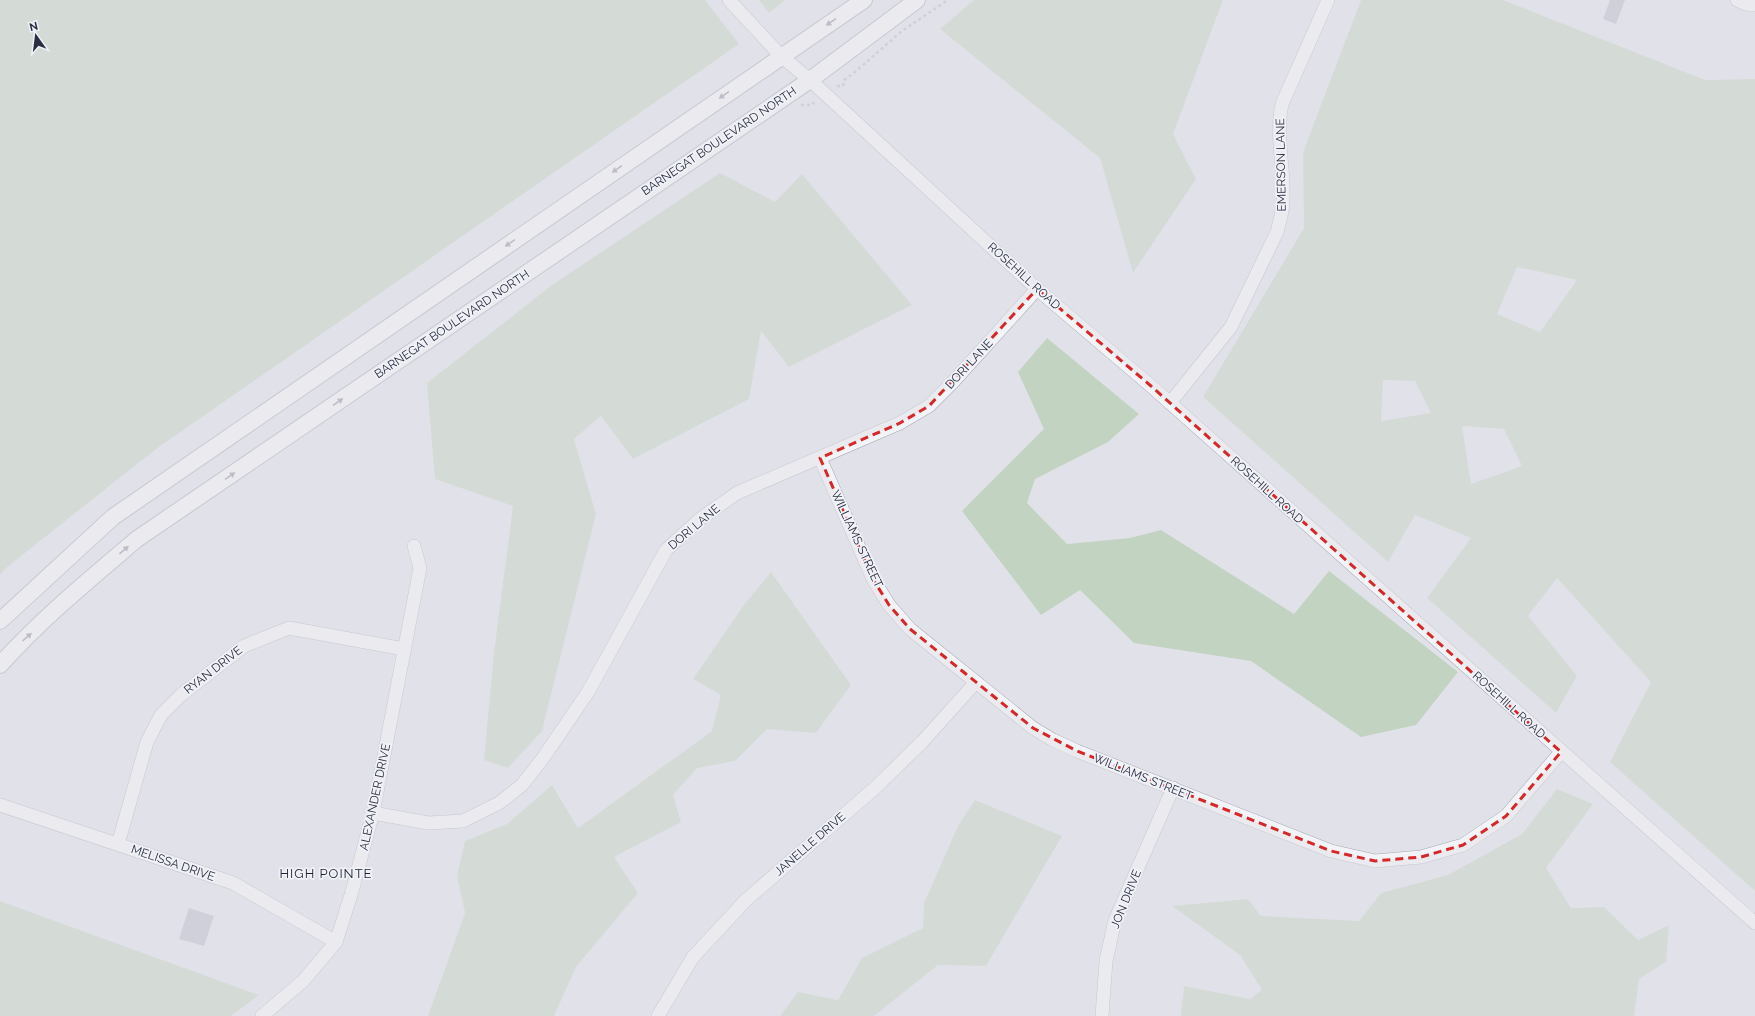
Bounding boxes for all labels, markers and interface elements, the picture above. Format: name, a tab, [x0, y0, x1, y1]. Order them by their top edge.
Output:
north arrow	[16, 16, 56, 56]
one-way arrow	[826, 18, 837, 26]
text: N	[28, 19, 39, 34]
street label: BARNEGAT BOULEVARD NORTH	[639, 84, 799, 198]
one-way arrow	[719, 91, 729, 99]
street label: EMERSON LANE	[1273, 118, 1289, 212]
one-way arrow	[612, 165, 622, 173]
one-way arrow	[505, 239, 515, 247]
street label: ROSEHILL ROAD	[985, 240, 1064, 313]
street label: BARNEGAT BOULEVARD NORTH	[372, 267, 532, 381]
street label: DORI LANE	[942, 336, 996, 392]
one-way arrow	[332, 398, 343, 406]
street label: ROSEHILL ROAD	[1228, 454, 1307, 527]
one-way arrow	[225, 472, 236, 480]
street label: WILLIAMS STREET	[828, 488, 886, 591]
street label: DORI LANE	[665, 501, 723, 553]
one-way arrow	[119, 546, 129, 555]
one-way arrow	[22, 632, 32, 641]
street label: RYAN DRIVE	[181, 643, 245, 697]
street label: ROSEHILL ROAD	[1470, 669, 1549, 742]
street label: ALEXANDER DRIVE	[357, 742, 393, 852]
street label: WILLIAMS STREET	[1091, 751, 1195, 804]
street label: JANELLE DRIVE	[772, 809, 848, 879]
street label: MELISSA DRIVE	[129, 842, 217, 884]
district label: HIGH POINTE	[280, 866, 373, 881]
street label: JON DRIVE	[1108, 868, 1144, 930]

